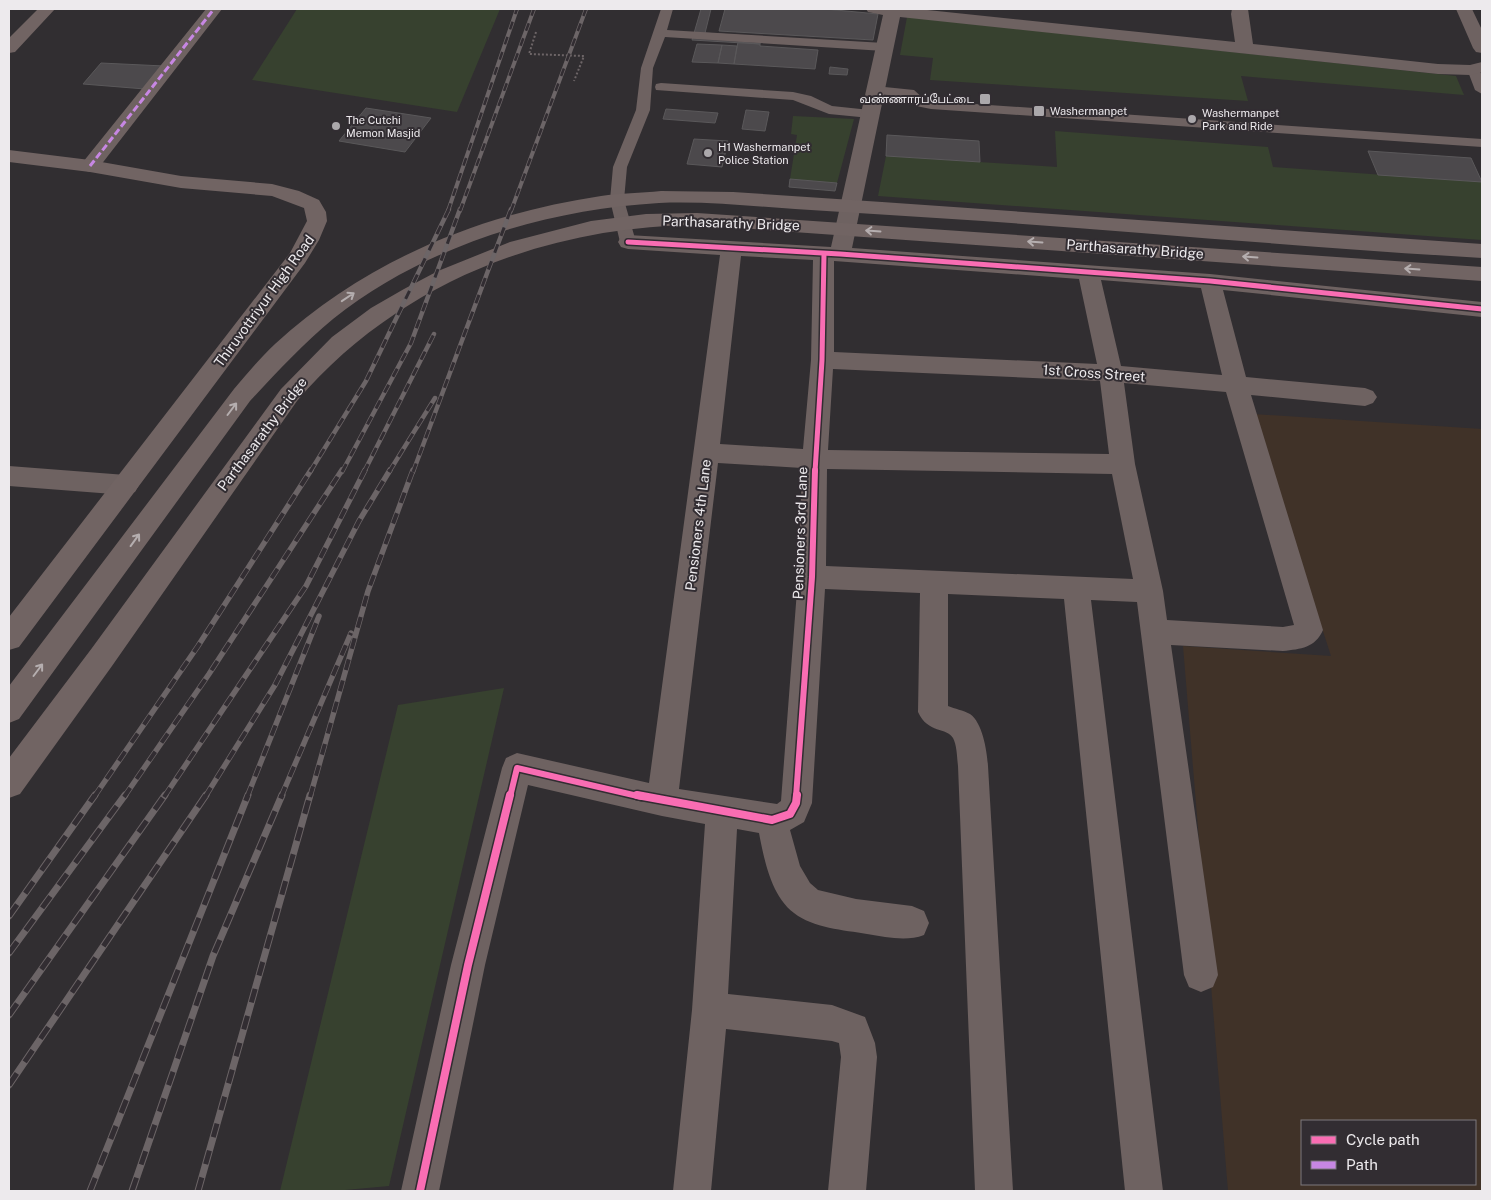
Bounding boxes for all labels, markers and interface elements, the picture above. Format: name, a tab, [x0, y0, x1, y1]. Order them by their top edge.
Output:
marker: வண்ணாரப்பேட்டை	[978, 92, 992, 106]
place label: வண்ணாரப்பேட்டை	[859, 93, 974, 106]
marker: Washermanpet	[1032, 104, 1046, 118]
place label: Washermanpet	[1050, 105, 1127, 117]
place label: Washermanpet Park and Ride	[1202, 107, 1279, 132]
marker: Washermanpet Park and Ride	[1186, 113, 1198, 125]
place label: The Cutchi Memon Masjid	[346, 114, 420, 139]
marker: The Cutchi Memon Masjid	[330, 120, 342, 132]
place label: H1 Washermanpet Police Station	[718, 141, 811, 166]
marker: H1 Washermanpet Police Station	[702, 147, 714, 159]
street label: Parthasarathy Bridge	[662, 213, 800, 233]
one-way arrow	[865, 226, 881, 235]
street label: Thiruvottriyur High Road	[211, 232, 317, 370]
street label: Parthasarathy Bridge	[1066, 236, 1204, 262]
one-way arrow	[1027, 237, 1043, 247]
one-way arrow	[1242, 253, 1258, 262]
one-way arrow	[1404, 264, 1420, 273]
one-way arrow	[341, 292, 355, 302]
street label: 1st Cross Street	[1042, 361, 1146, 385]
street label: Parthasarathy Bridge	[214, 374, 310, 494]
one-way arrow	[227, 402, 237, 416]
street label: Pensioners 4th Lane	[682, 458, 714, 592]
street label: Pensioners 3rd Lane	[790, 466, 810, 600]
one-way arrow	[130, 533, 140, 547]
one-way arrow	[33, 663, 43, 677]
legend	[1301, 1120, 1476, 1185]
text: Cycle path	[1346, 1131, 1420, 1148]
text: Path	[1346, 1156, 1378, 1173]

